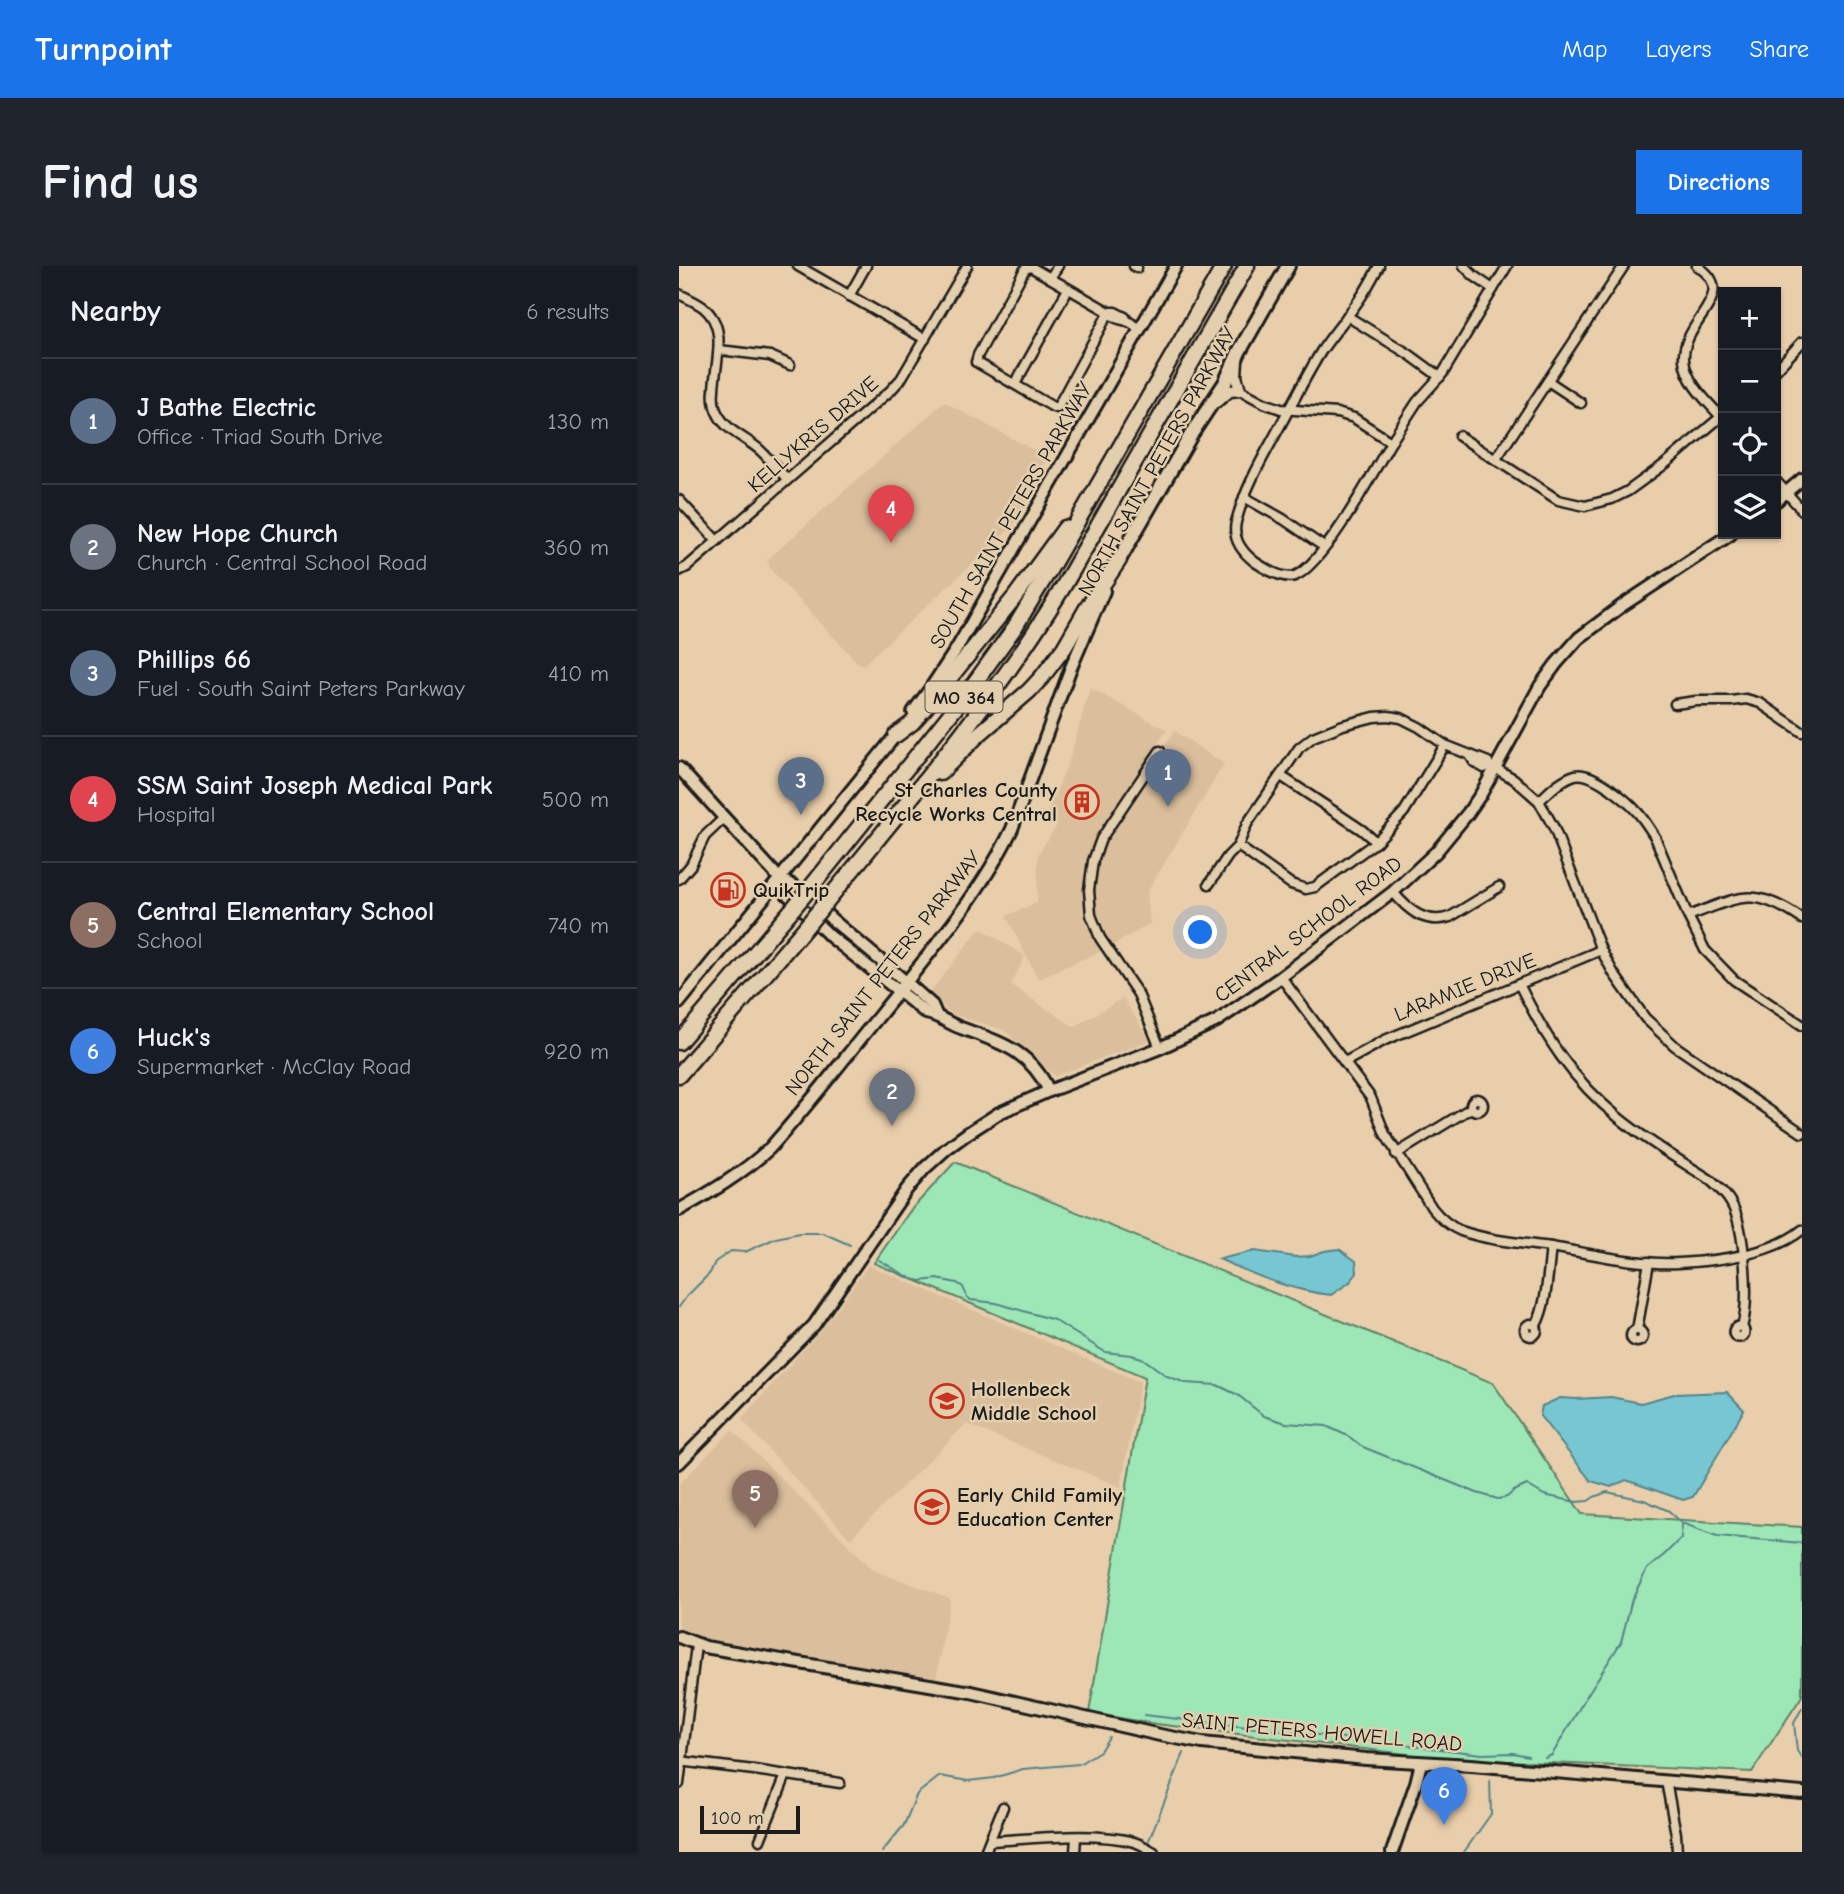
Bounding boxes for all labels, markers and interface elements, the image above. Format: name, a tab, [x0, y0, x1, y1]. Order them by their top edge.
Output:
text: Turnpoint	[35, 30, 172, 68]
text: Map	[1562, 35, 1608, 63]
text: Layers	[1646, 35, 1711, 63]
text: Share	[1749, 35, 1809, 63]
button: Directions	[1636, 150, 1802, 214]
text: Find us	[42, 154, 198, 210]
map controls	[1718, 287, 1781, 539]
button: +	[1718, 287, 1781, 350]
text: Nearby	[70, 294, 161, 329]
text: 6 results	[526, 298, 609, 325]
street label: NORTH SAINT PETERS PARKWAY	[1073, 322, 1241, 600]
button: −	[1718, 350, 1781, 413]
street label: KELLYKRIS DRIVE	[743, 371, 883, 497]
street label: SOUTH SAINT PETERS PARKWAY	[925, 377, 1098, 653]
text: J Bathe Electric	[137, 393, 316, 423]
text: 1	[88, 408, 98, 435]
text: 130 m	[548, 408, 609, 435]
button: locate	[1718, 413, 1781, 476]
text: Office · Triad South Drive	[137, 423, 383, 450]
button: layers	[1718, 476, 1781, 539]
pin: 4	[868, 485, 914, 543]
text: New Hope Church	[137, 519, 338, 549]
text: 2	[87, 534, 99, 561]
text: 360 m	[544, 534, 609, 561]
text: Church · Central School Road	[137, 549, 428, 576]
text: Phillips 66	[137, 645, 251, 675]
text: 3	[87, 660, 99, 687]
text: 410 m	[548, 660, 609, 687]
text: Fuel · South Saint Peters Parkway	[137, 675, 465, 702]
road number: MO 364	[925, 682, 1003, 712]
pin: 1	[1145, 749, 1191, 807]
pin: 3	[778, 757, 824, 815]
text: SSM Saint Joseph Medical Park	[137, 771, 492, 801]
place label: St Charles County Recycle Works Central	[855, 778, 1057, 826]
building icon: St Charles County Recycle Works Central	[1063, 783, 1101, 821]
text: 4	[88, 786, 98, 813]
text: 500 m	[542, 786, 609, 813]
text: Hospital	[137, 801, 215, 828]
street label: NORTH SAINT PETERS PARKWAY	[780, 845, 986, 1100]
street label: CENTRAL SCHOOL ROAD	[1210, 851, 1406, 1007]
fuel station icon: QuikTrip	[709, 871, 747, 909]
place label: QuikTrip	[753, 878, 829, 902]
text: Central Elementary School	[137, 897, 434, 927]
text: 5	[87, 912, 99, 939]
text: 740 m	[548, 912, 609, 939]
your location	[1183, 915, 1217, 949]
text: School	[137, 927, 202, 954]
street label: LARAMIE DRIVE	[1391, 948, 1539, 1026]
text: Huck's	[137, 1023, 210, 1053]
text: 6	[87, 1038, 99, 1065]
text: 920 m	[544, 1038, 609, 1065]
text: Supermarket · McClay Road	[137, 1053, 412, 1080]
pin: 2	[869, 1068, 915, 1126]
place label: Hollenbeck Middle School	[971, 1377, 1097, 1425]
school or university icon: Hollenbeck Middle School	[928, 1382, 966, 1420]
pin: 5	[732, 1470, 778, 1528]
place label: Early Child Family Education Center	[957, 1483, 1122, 1531]
school or university icon: Early Child Family Education Center	[913, 1488, 951, 1526]
street label: SAINT PETERS HOWELL ROAD	[1181, 1708, 1463, 1756]
pin: 6	[1421, 1767, 1467, 1825]
scale bar	[700, 1803, 800, 1835]
text: 100 m	[711, 1807, 764, 1829]

